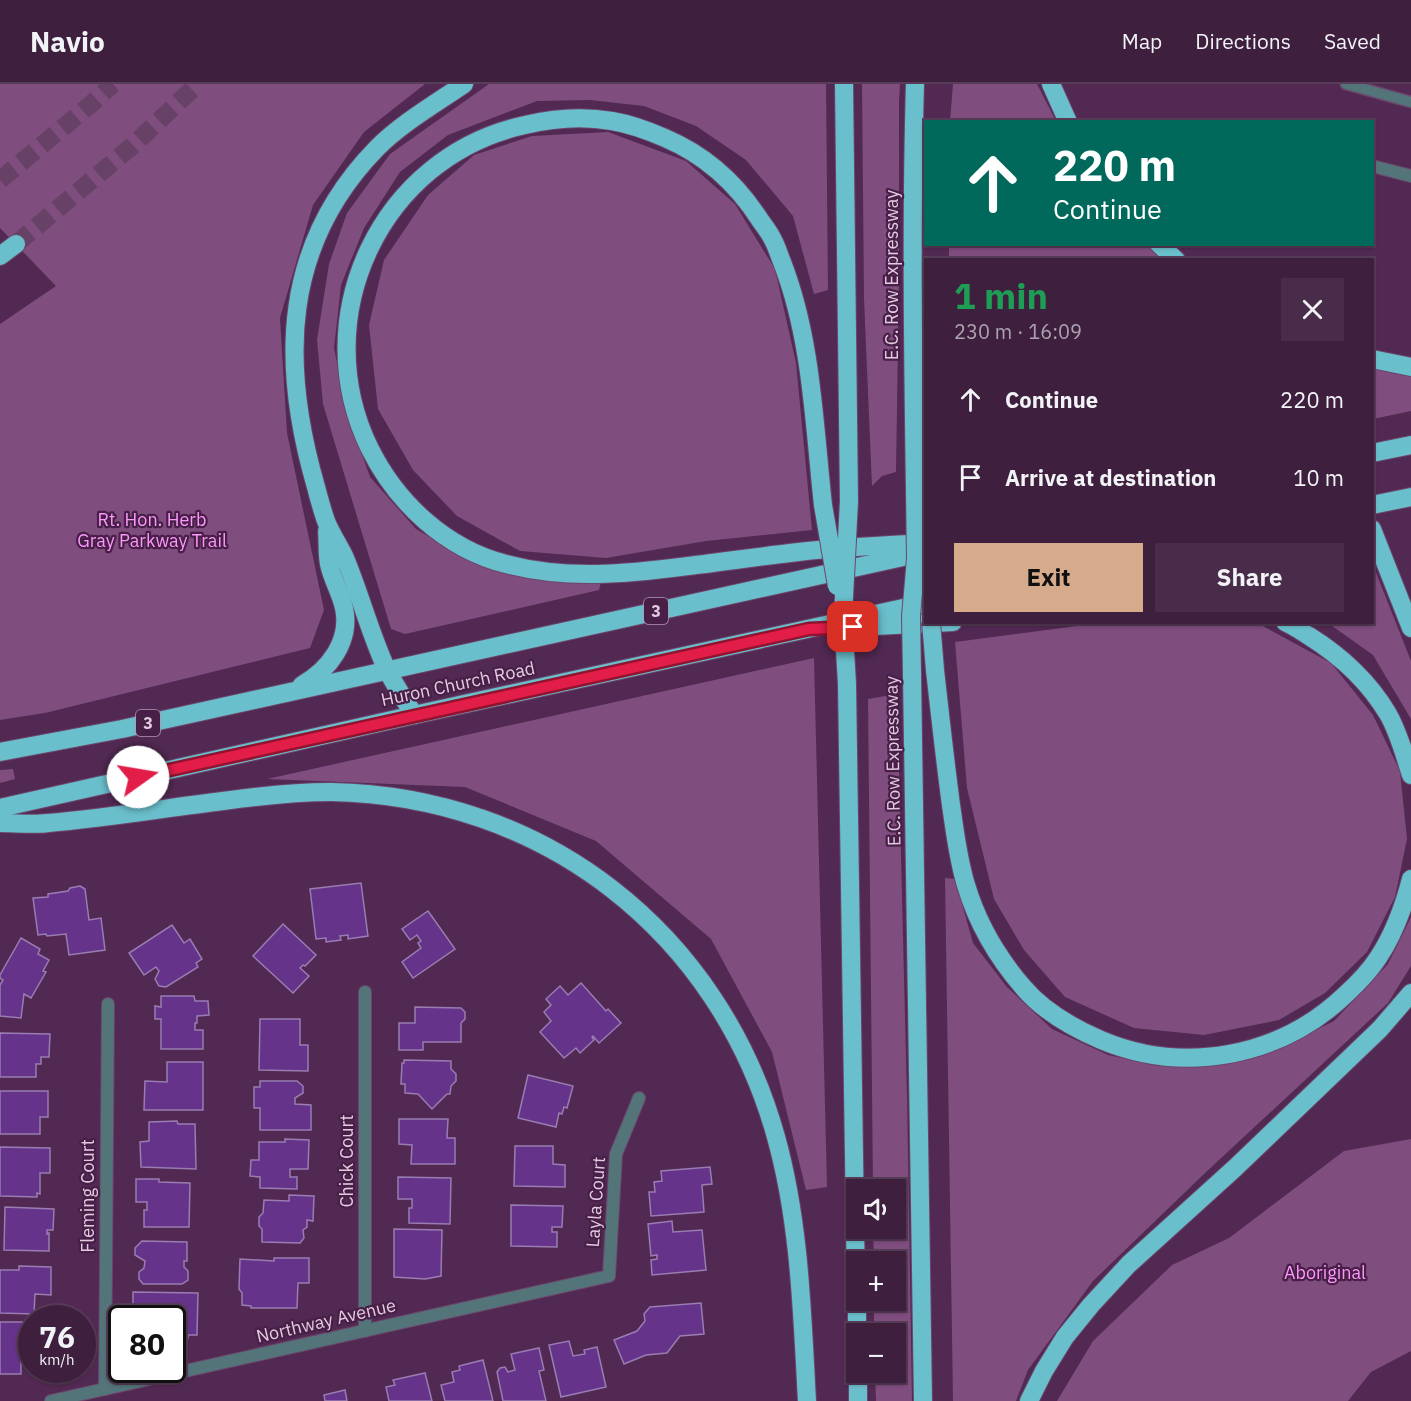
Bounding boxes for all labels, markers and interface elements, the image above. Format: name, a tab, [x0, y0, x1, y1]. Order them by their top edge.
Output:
text: Navio	[30, 23, 105, 60]
text: Map	[1122, 27, 1162, 55]
text: Directions	[1195, 27, 1291, 55]
text: Saved	[1324, 27, 1381, 55]
text: 220 m	[1053, 138, 1176, 193]
icon: ahead	[954, 144, 1032, 222]
street label: E.C. Row Expressway	[880, 190, 903, 360]
text: Continue	[1053, 191, 1162, 226]
text: 1 min	[954, 272, 1048, 319]
button: close	[1281, 278, 1344, 341]
text: 230 m · 16:09	[954, 318, 1082, 345]
icon: ahead	[954, 383, 987, 416]
text: Continue	[1005, 385, 1098, 414]
text: 220 m	[1280, 385, 1344, 414]
icon: arrive	[954, 461, 987, 494]
text: Arrive at destination	[1005, 463, 1216, 492]
text: 10 m	[1293, 463, 1344, 492]
park label: Rt. Hon. Herb Gray Parkway Trail	[77, 508, 227, 552]
button: Exit	[954, 543, 1143, 612]
button: Share	[1155, 543, 1344, 612]
road number: 3	[644, 598, 668, 624]
pin	[827, 601, 878, 652]
icon: arrive	[836, 610, 869, 643]
street label: Huron Church Road	[379, 656, 537, 711]
street label: E.C. Row Expressway	[880, 676, 905, 846]
road number: 3	[136, 710, 160, 736]
position arrow	[106, 745, 170, 809]
street label: Chick Court	[335, 1114, 358, 1208]
street label: Fleming Court	[76, 1139, 99, 1253]
street label: Layla Court	[581, 1156, 610, 1248]
map controls	[846, 1179, 906, 1383]
button: sound	[846, 1179, 906, 1239]
button: +	[846, 1251, 906, 1311]
park label: Aboriginal	[1284, 1261, 1366, 1284]
street label: Northway Avenue	[254, 1293, 398, 1348]
speed limit sign: 80	[108, 1305, 186, 1383]
text: 76	[39, 1317, 75, 1356]
button: −	[846, 1323, 906, 1383]
text: km/h	[39, 1350, 75, 1369]

